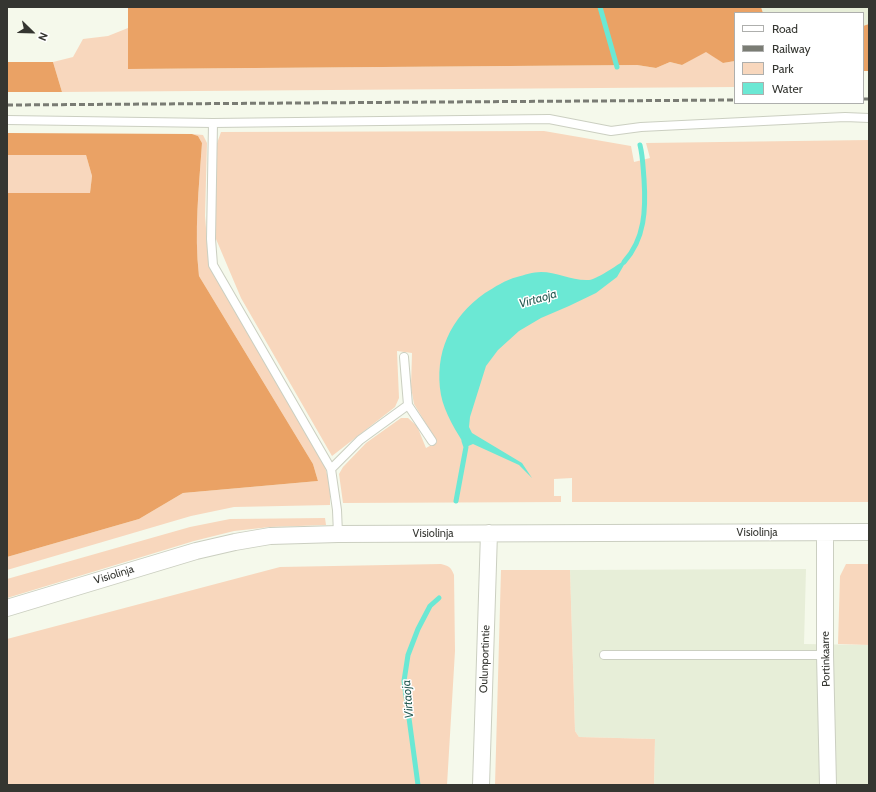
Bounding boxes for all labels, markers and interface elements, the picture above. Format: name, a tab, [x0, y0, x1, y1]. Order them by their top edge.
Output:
north arrow	[12, 12, 52, 52]
legend	[734, 12, 864, 104]
text: Road	[772, 21, 798, 36]
text: N	[35, 30, 51, 43]
text: Railway	[772, 41, 810, 56]
text: Park	[772, 61, 794, 76]
text: Water	[772, 81, 802, 96]
water label: Virtaoja	[517, 287, 559, 311]
street label: Visiolinja	[736, 526, 778, 540]
street label: Visiolinja	[412, 527, 454, 541]
street label: Visiolinja	[92, 563, 136, 587]
street label: Oulunportintie	[477, 625, 493, 693]
street label: Portinkaarre	[819, 631, 833, 687]
water label: Virtaoja	[399, 679, 417, 719]

